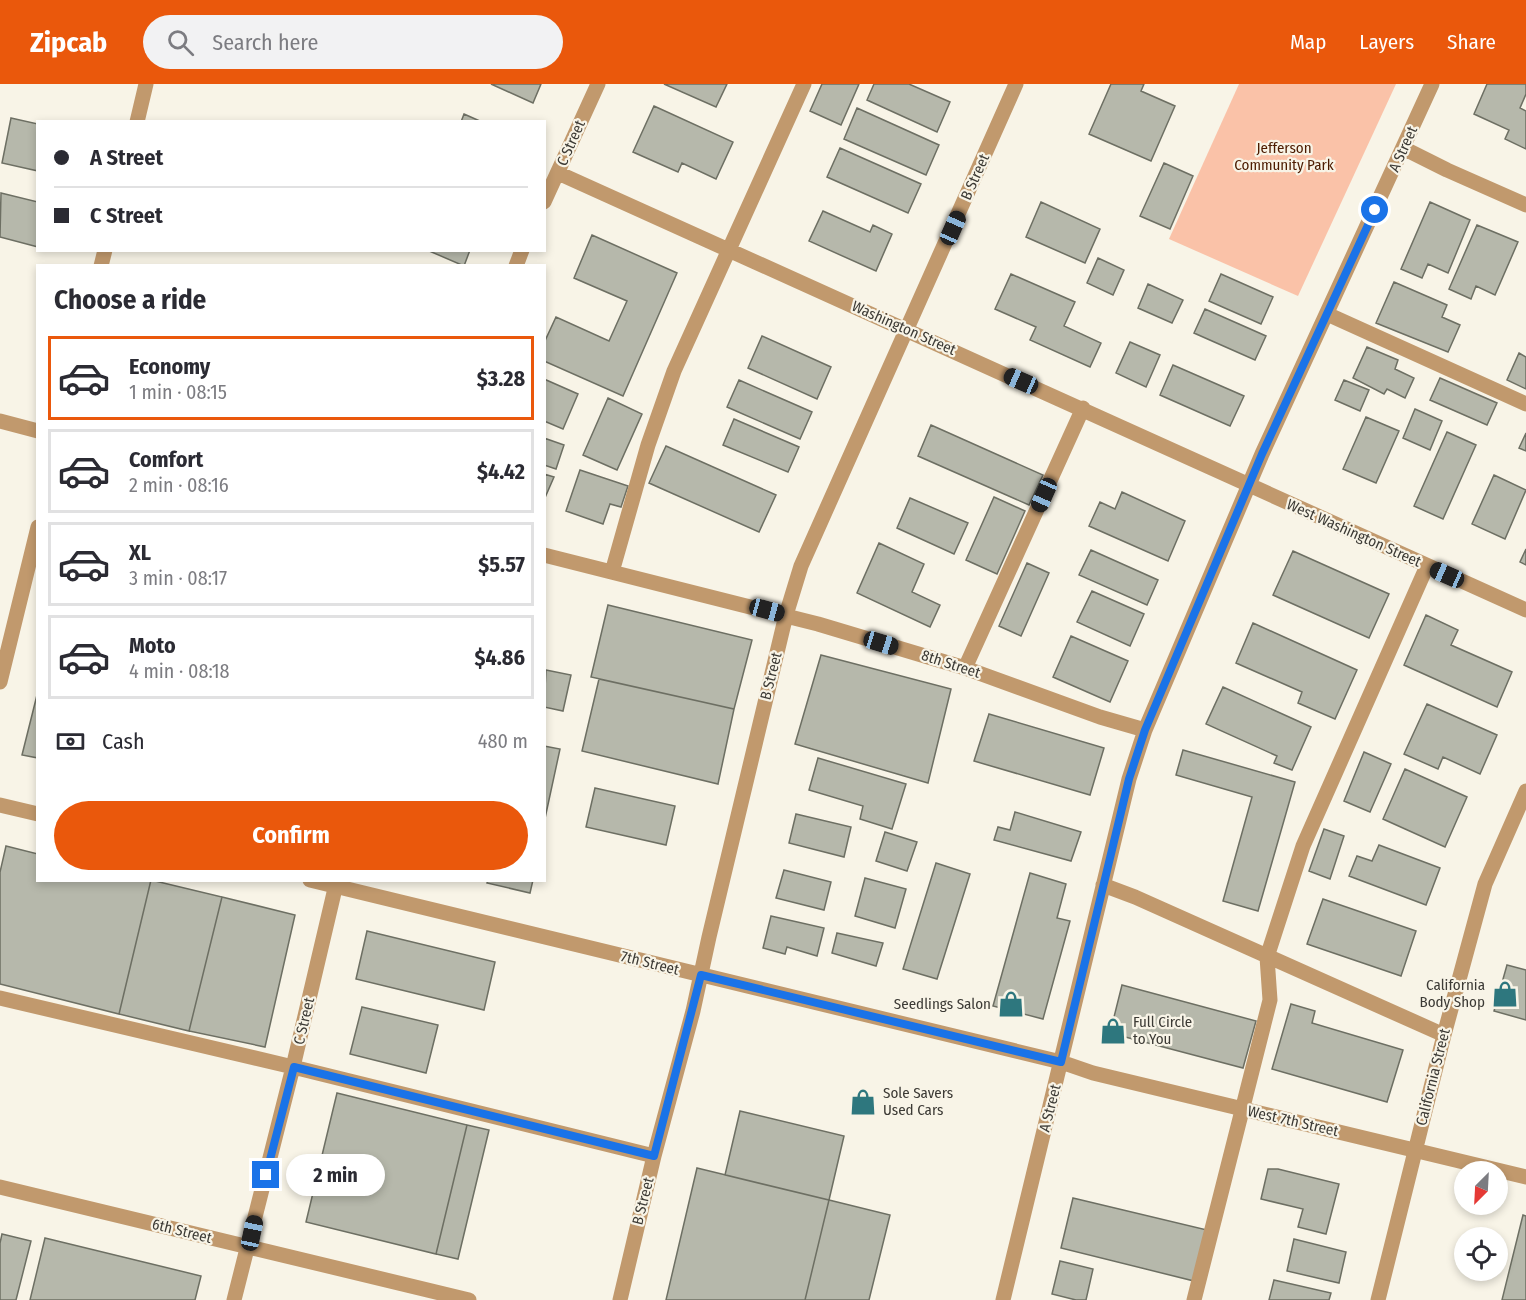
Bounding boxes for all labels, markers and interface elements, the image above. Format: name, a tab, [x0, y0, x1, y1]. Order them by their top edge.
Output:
search box	[143, 15, 563, 69]
text: Zipcab	[30, 26, 107, 59]
icon: search	[164, 26, 197, 59]
text: Search here	[212, 29, 318, 56]
text: Map	[1290, 29, 1326, 55]
text: Layers	[1359, 29, 1414, 55]
text: Share	[1447, 29, 1496, 55]
street label: C Street	[553, 117, 589, 169]
street label: A Street	[1385, 123, 1421, 175]
park label: Jefferson Community Park	[1234, 139, 1334, 174]
text: A Street	[90, 144, 163, 171]
street label: B Street	[957, 151, 993, 203]
route start	[1361, 196, 1388, 223]
text: C Street	[90, 202, 163, 229]
car	[937, 208, 969, 248]
text: Choose a ride	[54, 284, 206, 316]
street label: Washington Street	[849, 297, 959, 359]
icon: car	[57, 351, 111, 405]
text: Economy	[129, 353, 210, 380]
text: $3.28	[477, 365, 525, 392]
car	[1001, 365, 1041, 397]
text: 1 min · 08:15	[129, 380, 227, 404]
icon: car	[57, 444, 111, 498]
text: Comfort	[129, 446, 203, 473]
text: $4.42	[477, 458, 525, 485]
text: 2 min · 08:16	[129, 473, 229, 497]
car	[1028, 475, 1060, 515]
street label: West Washington Street	[1284, 495, 1424, 571]
icon: car	[57, 537, 111, 591]
text: XL	[129, 539, 151, 566]
text: $5.57	[478, 551, 525, 578]
car	[1427, 559, 1467, 591]
text: 3 min · 08:17	[129, 566, 227, 590]
car	[747, 597, 787, 623]
car	[861, 629, 901, 657]
icon: car	[57, 630, 111, 684]
text: Moto	[129, 632, 176, 659]
text: $4.86	[475, 644, 525, 671]
street label: 8th Street	[919, 646, 983, 682]
street label: B Street	[756, 650, 786, 702]
text: 4 min · 08:18	[129, 659, 230, 683]
icon: cash	[54, 725, 87, 758]
text: Cash	[102, 728, 145, 755]
text: 480 m	[478, 729, 528, 753]
button: Confirm	[54, 801, 528, 870]
street label: 7th Street	[619, 947, 681, 979]
place label: California Body Shop	[1419, 976, 1485, 1011]
shop icon: California Body Shop	[1490, 979, 1520, 1009]
shop icon: Seedlings Salon	[996, 989, 1026, 1019]
street label: C Street	[290, 995, 318, 1046]
place label: Seedlings Salon	[894, 995, 991, 1013]
place label: Full Circle to You	[1133, 1013, 1192, 1048]
shop icon: Full Circle to You	[1098, 1016, 1128, 1046]
street label: California Street	[1412, 1026, 1454, 1127]
street label: A Street	[1035, 1082, 1065, 1134]
place label: Sole Savers Used Cars	[883, 1084, 953, 1119]
shop icon: Sole Savers Used Cars	[848, 1087, 878, 1117]
street label: West 7th Street	[1246, 1102, 1340, 1140]
callout: 2 min	[287, 1154, 386, 1196]
route end	[252, 1161, 279, 1188]
north arrow	[1454, 1161, 1508, 1215]
map controls	[1454, 1161, 1508, 1281]
text: 2 min	[313, 1163, 358, 1187]
street label: B Street	[628, 1175, 658, 1227]
car	[239, 1214, 265, 1252]
street label: 6th Street	[150, 1215, 214, 1247]
button: locate	[1454, 1227, 1508, 1281]

